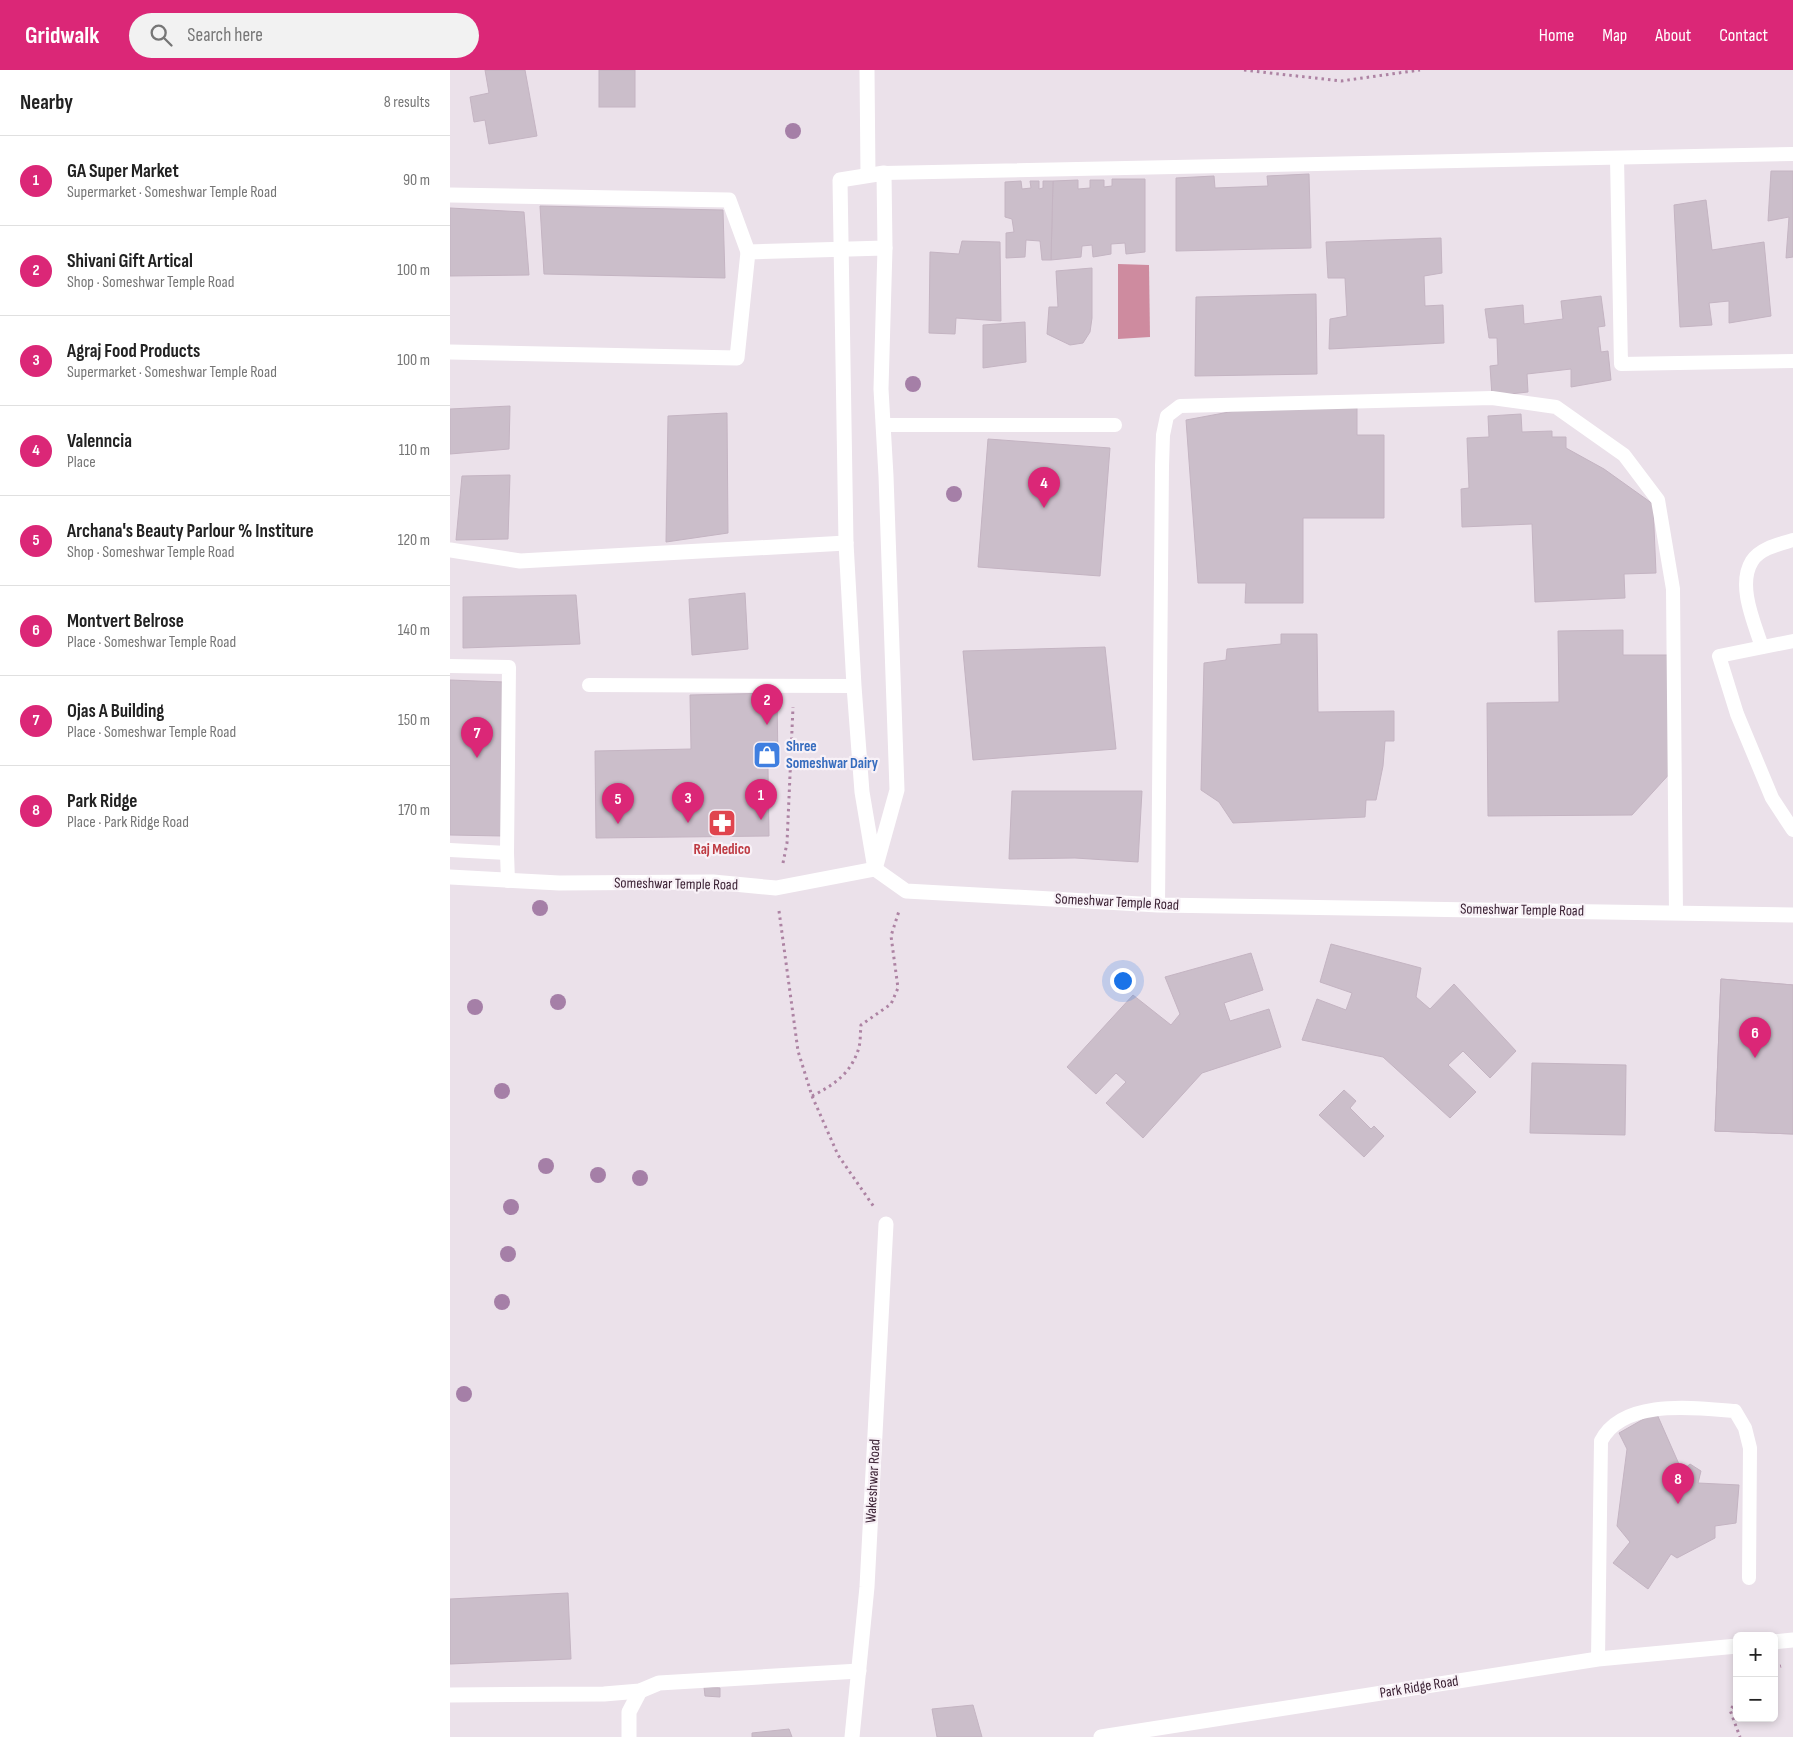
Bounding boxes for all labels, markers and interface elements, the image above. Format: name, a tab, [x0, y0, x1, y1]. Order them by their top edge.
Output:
search box	[129, 13, 479, 58]
text: Gridwalk	[25, 21, 99, 50]
icon: search	[147, 21, 175, 49]
text: Search here	[187, 24, 263, 47]
text: Home	[1539, 25, 1574, 46]
text: Map	[1602, 25, 1627, 46]
text: About	[1655, 25, 1691, 46]
text: Contact	[1719, 25, 1768, 46]
text: Nearby	[20, 90, 73, 115]
text: 8 results	[384, 93, 430, 112]
text: GA Super Market	[67, 160, 179, 183]
text: 1	[33, 171, 39, 190]
text: 90 m	[403, 171, 430, 190]
text: Supermarket · Someshwar Temple Road	[67, 183, 277, 202]
text: Shivani Gift Artical	[67, 250, 193, 273]
text: 2	[32, 261, 40, 280]
text: 100 m	[397, 261, 430, 280]
text: Shop · Someshwar Temple Road	[67, 273, 234, 292]
text: Agraj Food Products	[67, 340, 200, 363]
text: 3	[32, 351, 40, 370]
text: 100 m	[397, 351, 430, 370]
text: Supermarket · Someshwar Temple Road	[67, 363, 277, 382]
text: Valenncia	[67, 430, 132, 453]
text: 4	[32, 441, 40, 460]
text: 110 m	[399, 441, 430, 460]
text: Place	[67, 453, 96, 472]
pin: 4	[1028, 467, 1060, 508]
text: Archana's Beauty Parlour % Institure	[67, 520, 314, 543]
text: 5	[32, 531, 40, 550]
text: 120 m	[398, 531, 430, 550]
text: Shop · Someshwar Temple Road	[67, 543, 234, 562]
text: Montvert Belrose	[67, 610, 184, 633]
text: 6	[32, 621, 40, 640]
text: 140 m	[398, 621, 430, 640]
text: Place · Someshwar Temple Road	[67, 633, 236, 652]
pin: 2	[751, 684, 783, 725]
text: Ojas A Building	[67, 700, 164, 723]
text: 7	[33, 711, 39, 730]
text: 150 m	[398, 711, 430, 730]
pin: 7	[461, 717, 493, 758]
text: Place · Someshwar Temple Road	[67, 723, 236, 742]
place label: Shree Someshwar Dairy	[786, 737, 879, 773]
shop icon: Shree Someshwar Dairy	[752, 740, 782, 770]
pin: 1	[745, 779, 777, 820]
pin: 3	[672, 782, 704, 823]
pin: 5	[602, 783, 634, 824]
text: Park Ridge	[67, 790, 137, 813]
text: 8	[32, 801, 40, 820]
text: 170 m	[398, 801, 430, 820]
pharmacy icon: Raj Medico	[707, 808, 737, 838]
text: Place · Park Ridge Road	[67, 813, 189, 832]
place label: Raj Medico	[694, 840, 751, 859]
street label: Someshwar Temple Road	[614, 873, 738, 895]
street label: Someshwar Temple Road	[1055, 889, 1179, 915]
street label: Someshwar Temple Road	[1460, 899, 1584, 921]
your location	[1110, 968, 1136, 994]
pin: 6	[1739, 1017, 1771, 1058]
street label: Wakeshwar Road	[861, 1438, 885, 1524]
pin: 8	[1662, 1463, 1694, 1504]
map controls	[1733, 1632, 1778, 1722]
button: +	[1733, 1632, 1778, 1677]
street label: Park Ridge Road	[1378, 1671, 1460, 1703]
button: −	[1733, 1677, 1778, 1722]

